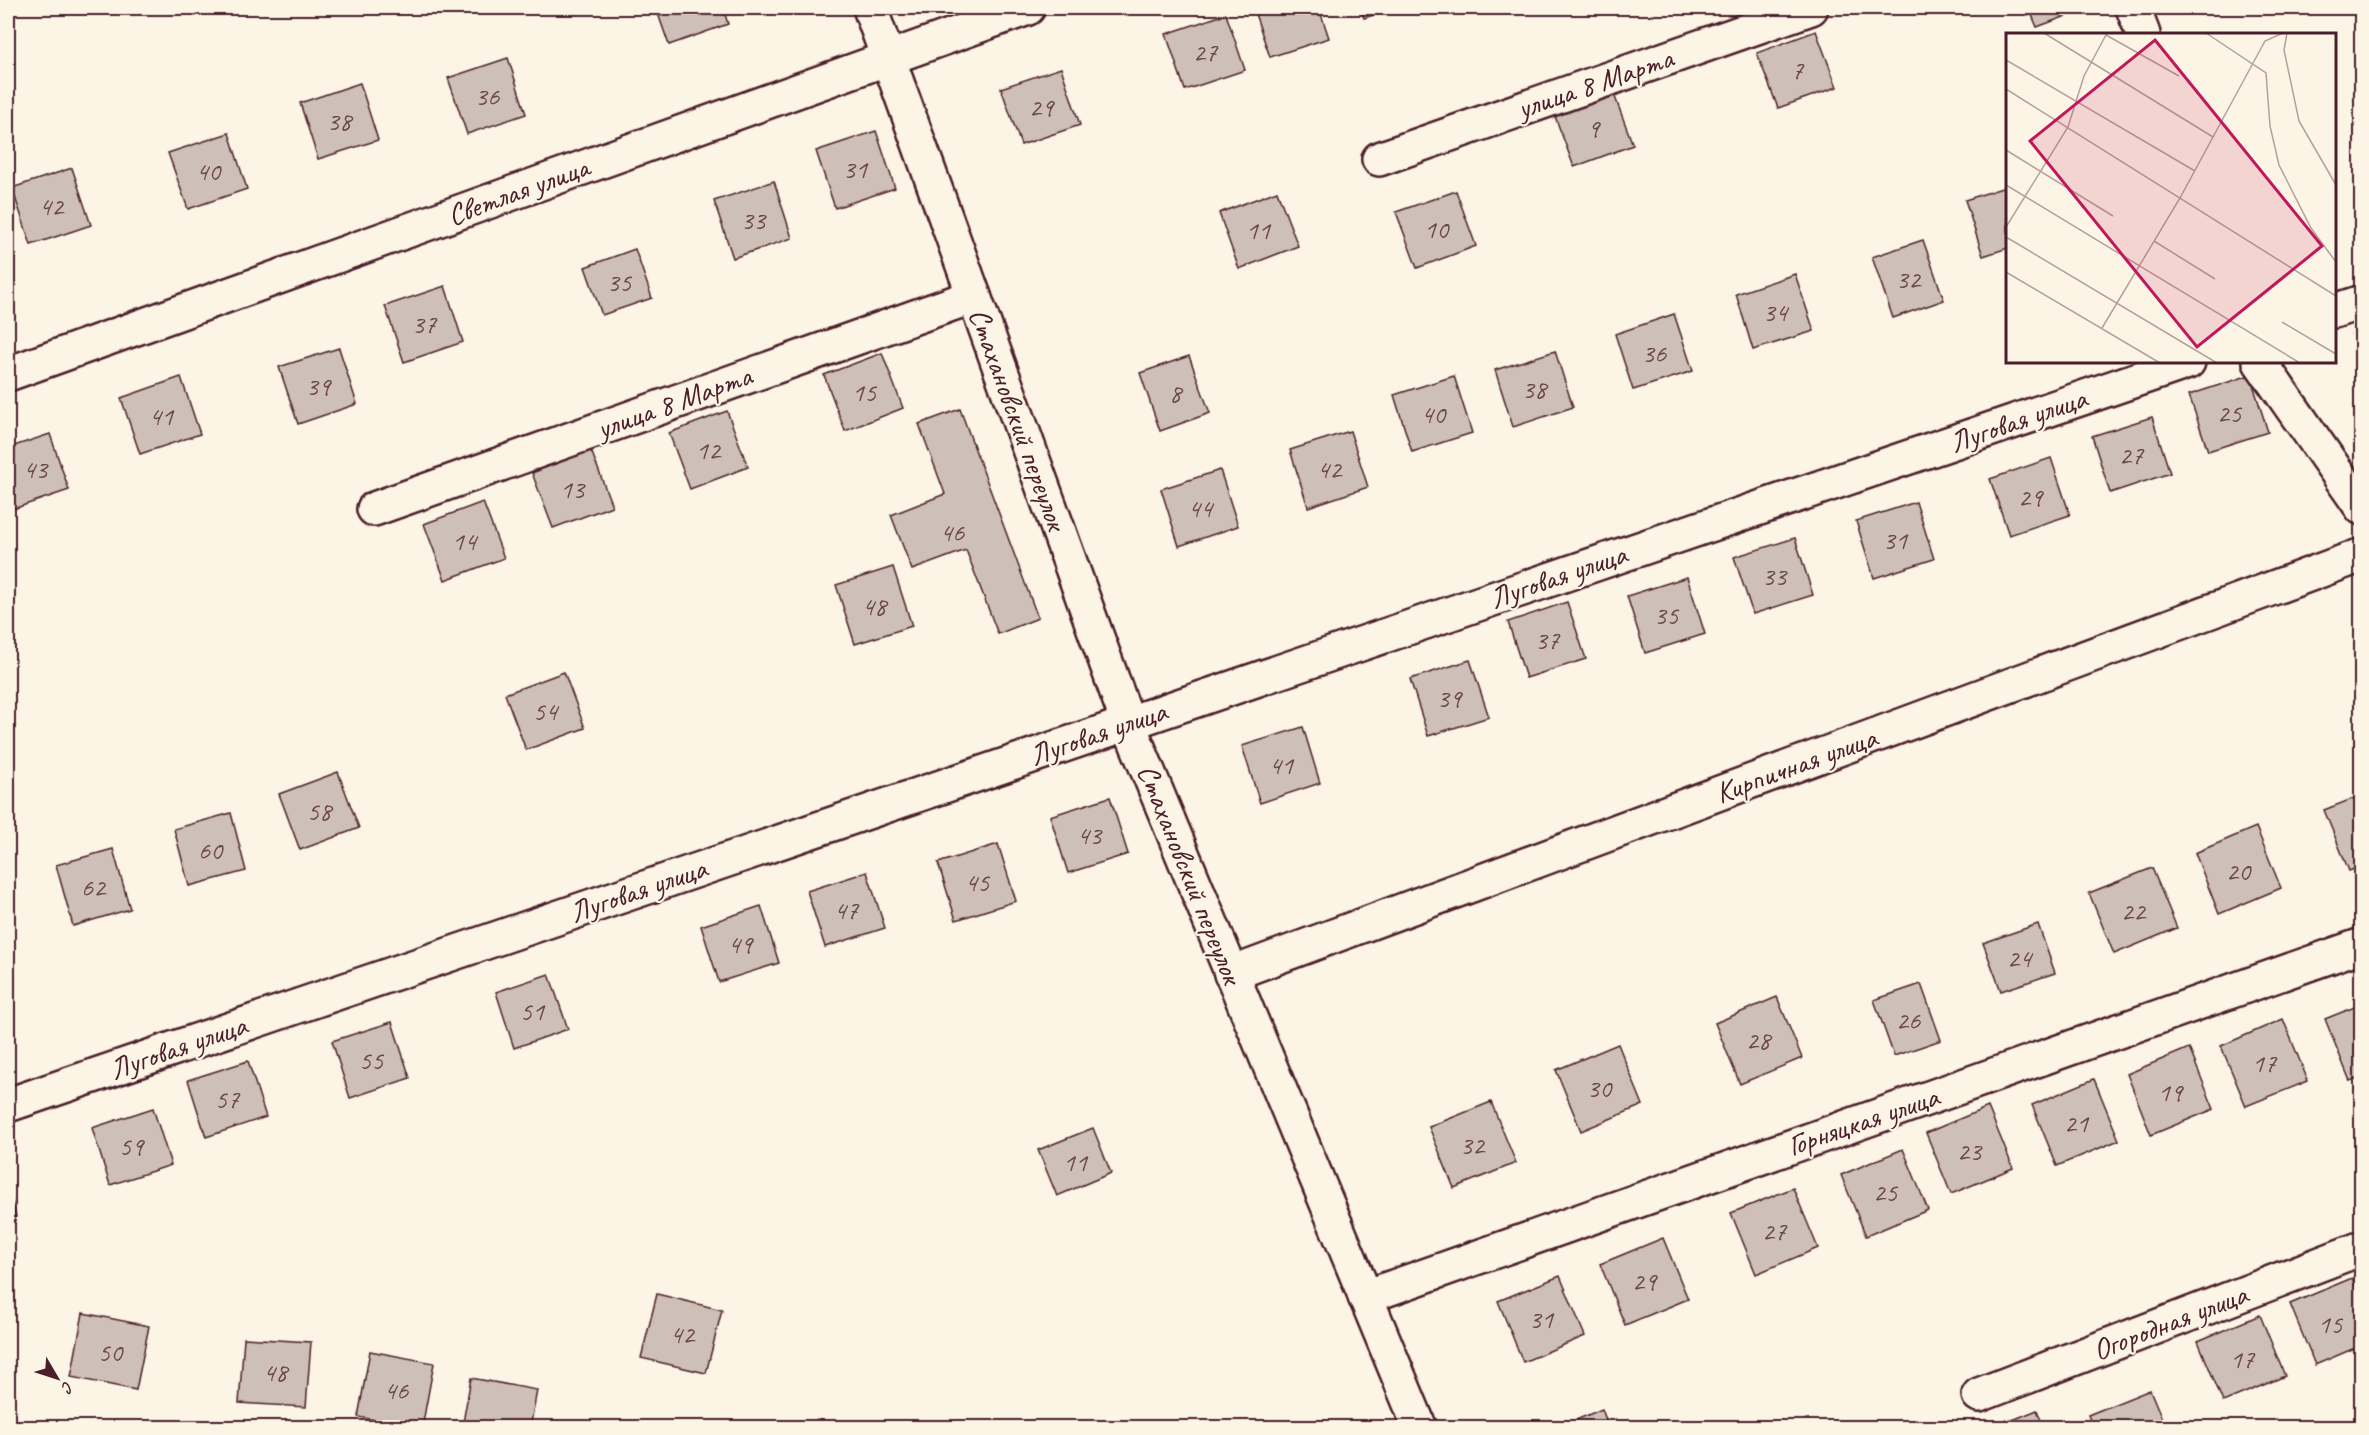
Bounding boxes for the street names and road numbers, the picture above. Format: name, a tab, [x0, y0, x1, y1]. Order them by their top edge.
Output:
street label: улица 8 Марта	[1510, 38, 1680, 128]
street label: Светлая улица	[442, 147, 596, 234]
street label: Стахановский переулок	[960, 303, 1077, 538]
street label: улица 8 Марта	[589, 356, 759, 448]
street label: Луговая улица	[1944, 378, 2093, 461]
street label: Луговая улица	[1484, 534, 1633, 617]
street label: Луговая улица	[1024, 691, 1173, 774]
street label: Кирпичная улица	[1710, 718, 1884, 812]
street label: Стахановский переулок	[1129, 759, 1252, 992]
street label: Луговая улица	[564, 848, 713, 931]
street label: Луговая улица	[104, 1005, 253, 1088]
street label: Горняцкая улица	[1782, 1077, 1945, 1165]
street label: Огородная улица	[2087, 1274, 2255, 1369]

